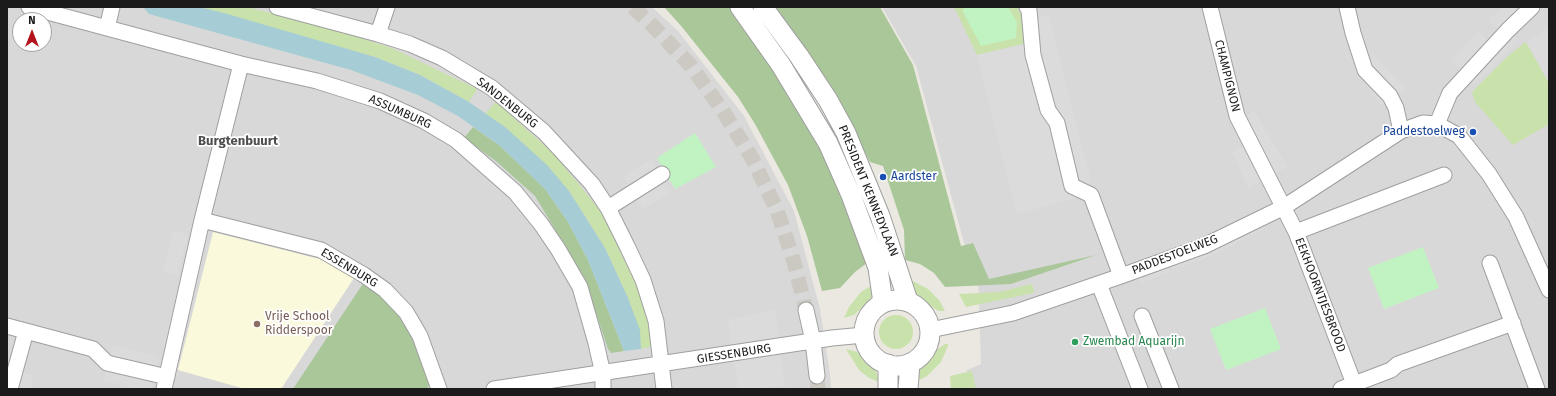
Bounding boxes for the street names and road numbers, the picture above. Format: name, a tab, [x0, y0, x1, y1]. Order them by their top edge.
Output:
street label: CHAMPIGNON	[1211, 38, 1243, 114]
street label: SANDENBURG	[473, 75, 541, 131]
street label: ASSUMBURG	[366, 92, 434, 132]
street label: PRESIDENT KENNEDYLAAN	[835, 123, 901, 259]
street label: PADDESTOELWEG	[1130, 232, 1220, 278]
street label: EEKHOORNTJESBROOD	[1292, 236, 1348, 354]
street label: ESSENBURG	[318, 245, 380, 291]
street label: GIESSENBURG	[696, 341, 772, 367]

